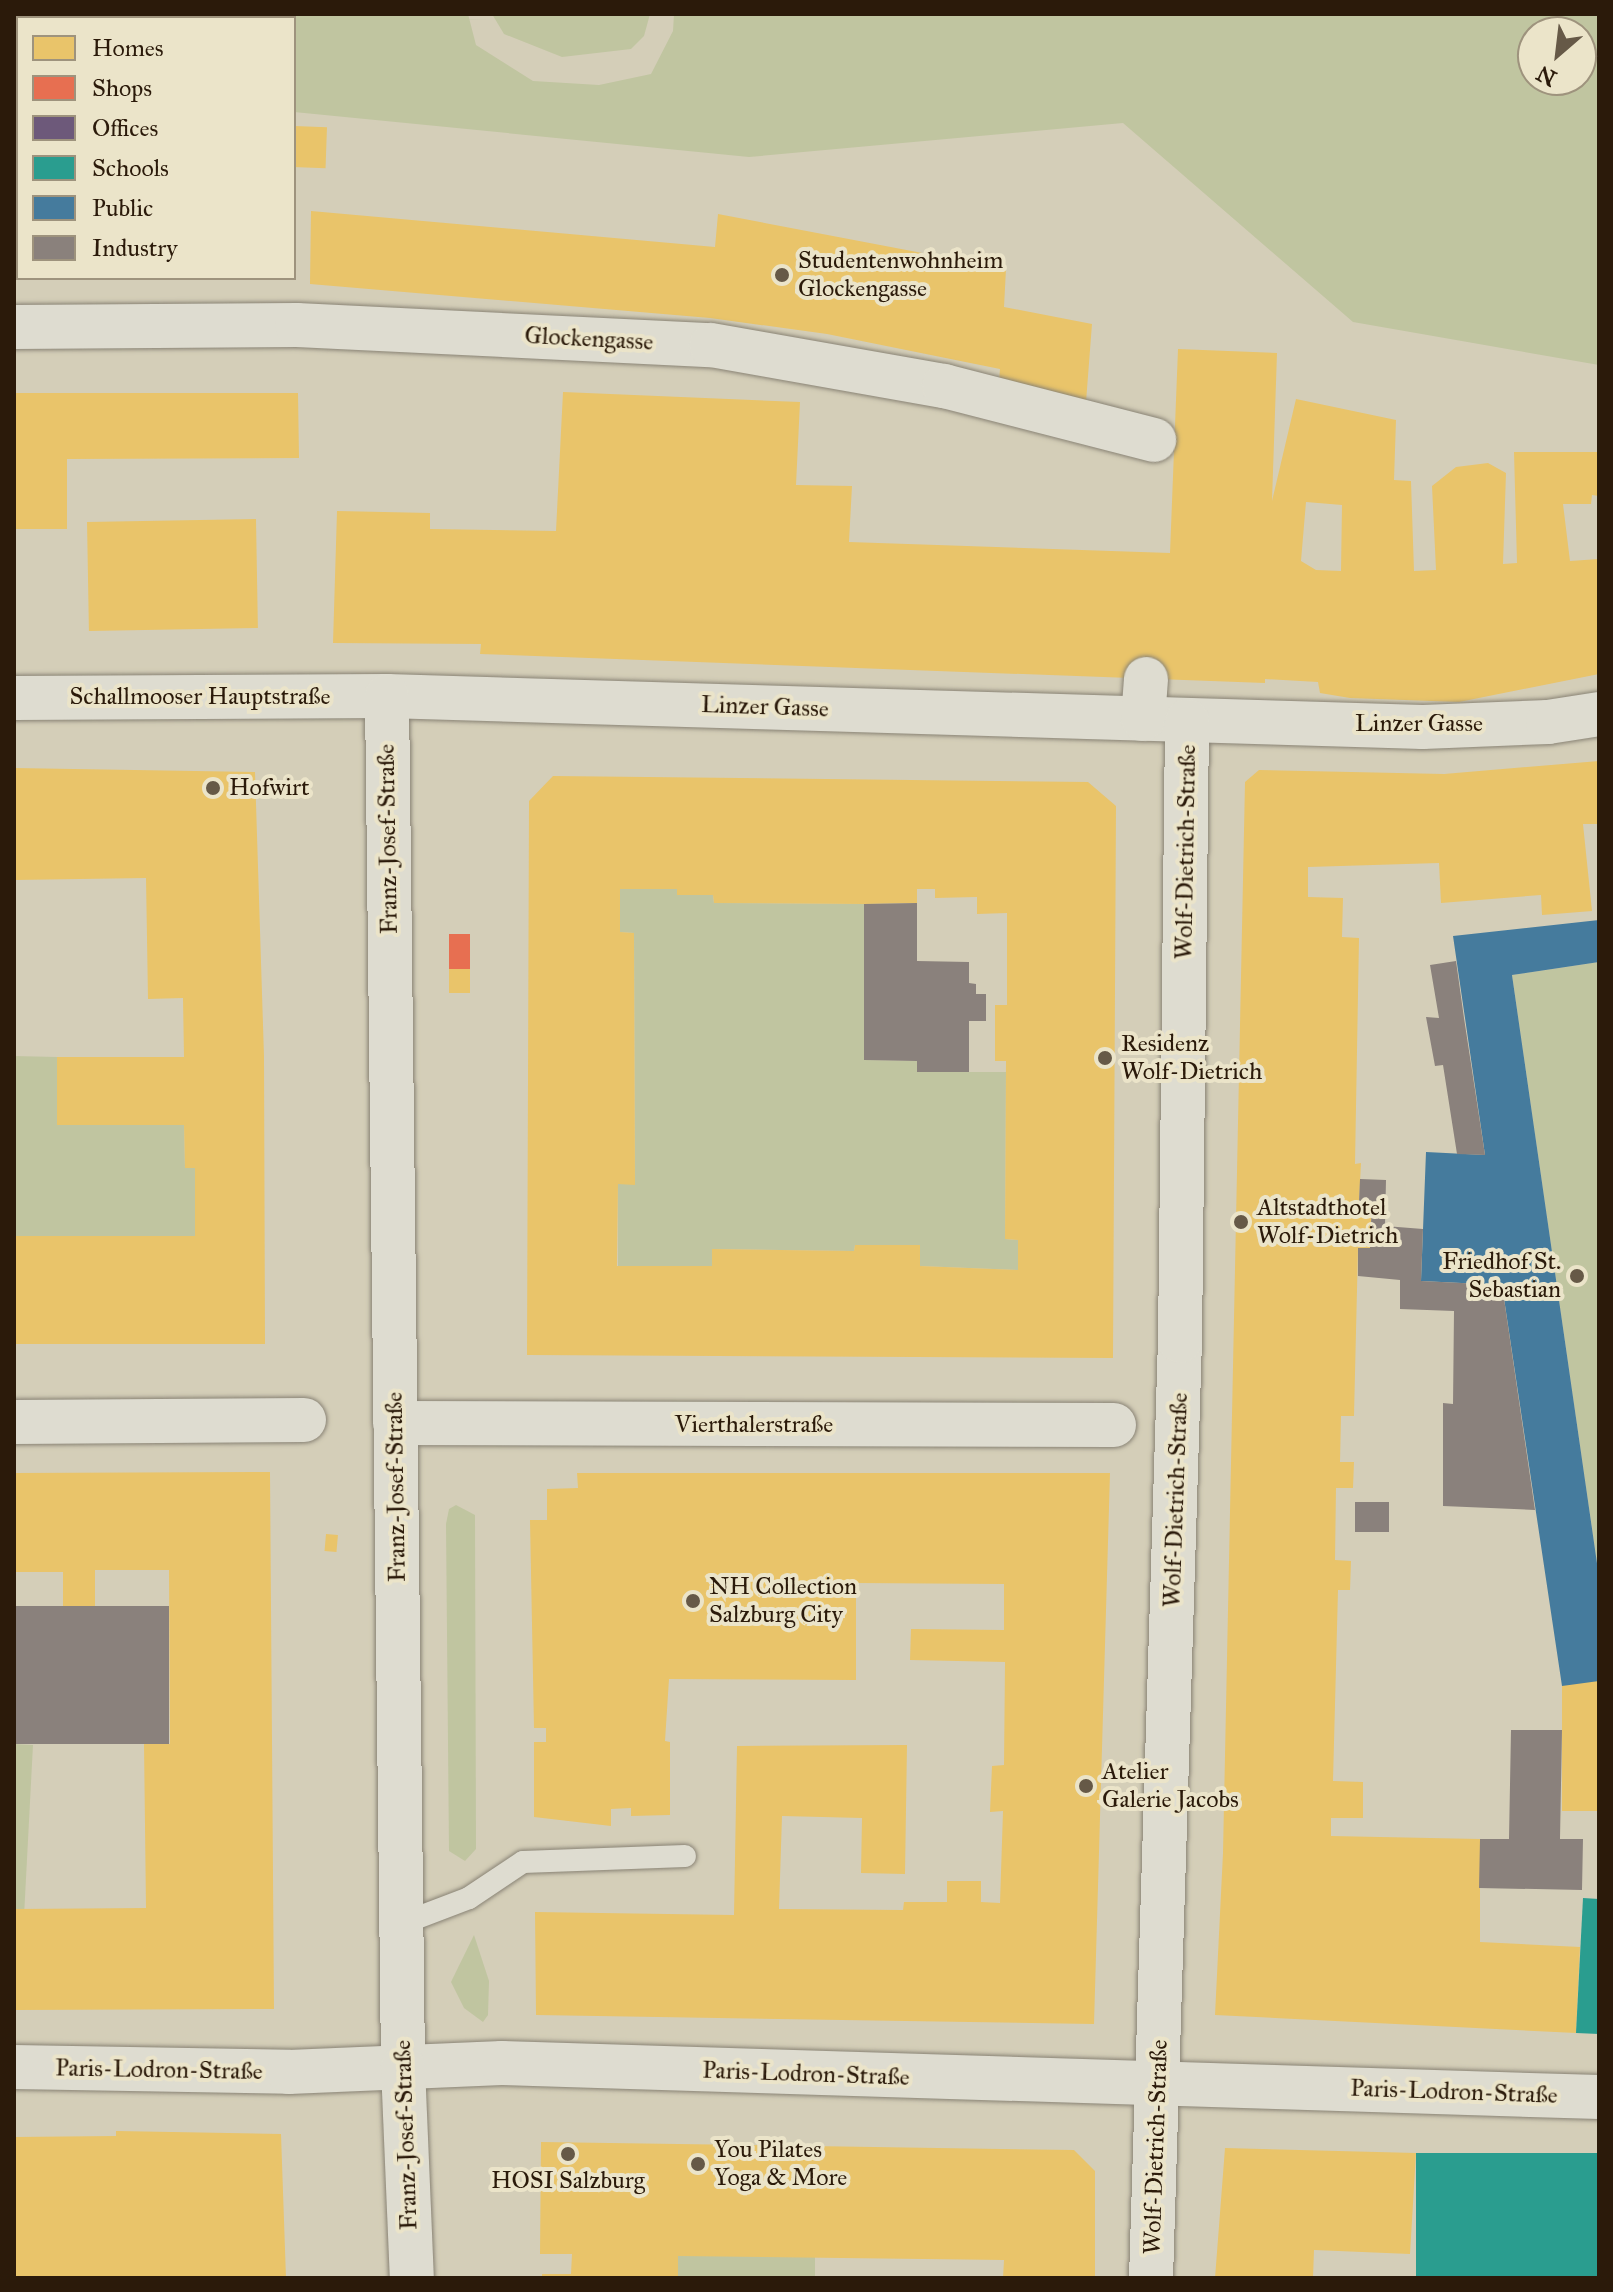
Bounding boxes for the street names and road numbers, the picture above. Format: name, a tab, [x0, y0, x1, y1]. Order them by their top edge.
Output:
street label: Glockengasse	[524, 321, 654, 357]
street label: Schallmooser Hauptstraße	[70, 683, 330, 711]
street label: Linzer Gasse	[701, 690, 829, 724]
street label: Linzer Gasse	[1355, 710, 1483, 738]
street label: Franz-Josef-Straße	[372, 744, 404, 934]
street label: Wolf-Dietrich-Straße	[1170, 744, 1202, 960]
street label: Franz-Josef-Straße	[380, 1392, 412, 1582]
street label: Wolf-Dietrich-Straße	[1158, 1392, 1194, 1608]
street label: Vierthalerstraße	[675, 1411, 833, 1439]
street label: Franz-Josef-Straße	[388, 2039, 424, 2231]
street label: Wolf-Dietrich-Straße	[1138, 2039, 1174, 2255]
street label: Paris-Lodron-Straße	[55, 2054, 263, 2086]
street label: Paris-Lodron-Straße	[702, 2056, 910, 2092]
street label: Paris-Lodron-Straße	[1350, 2074, 1558, 2110]

